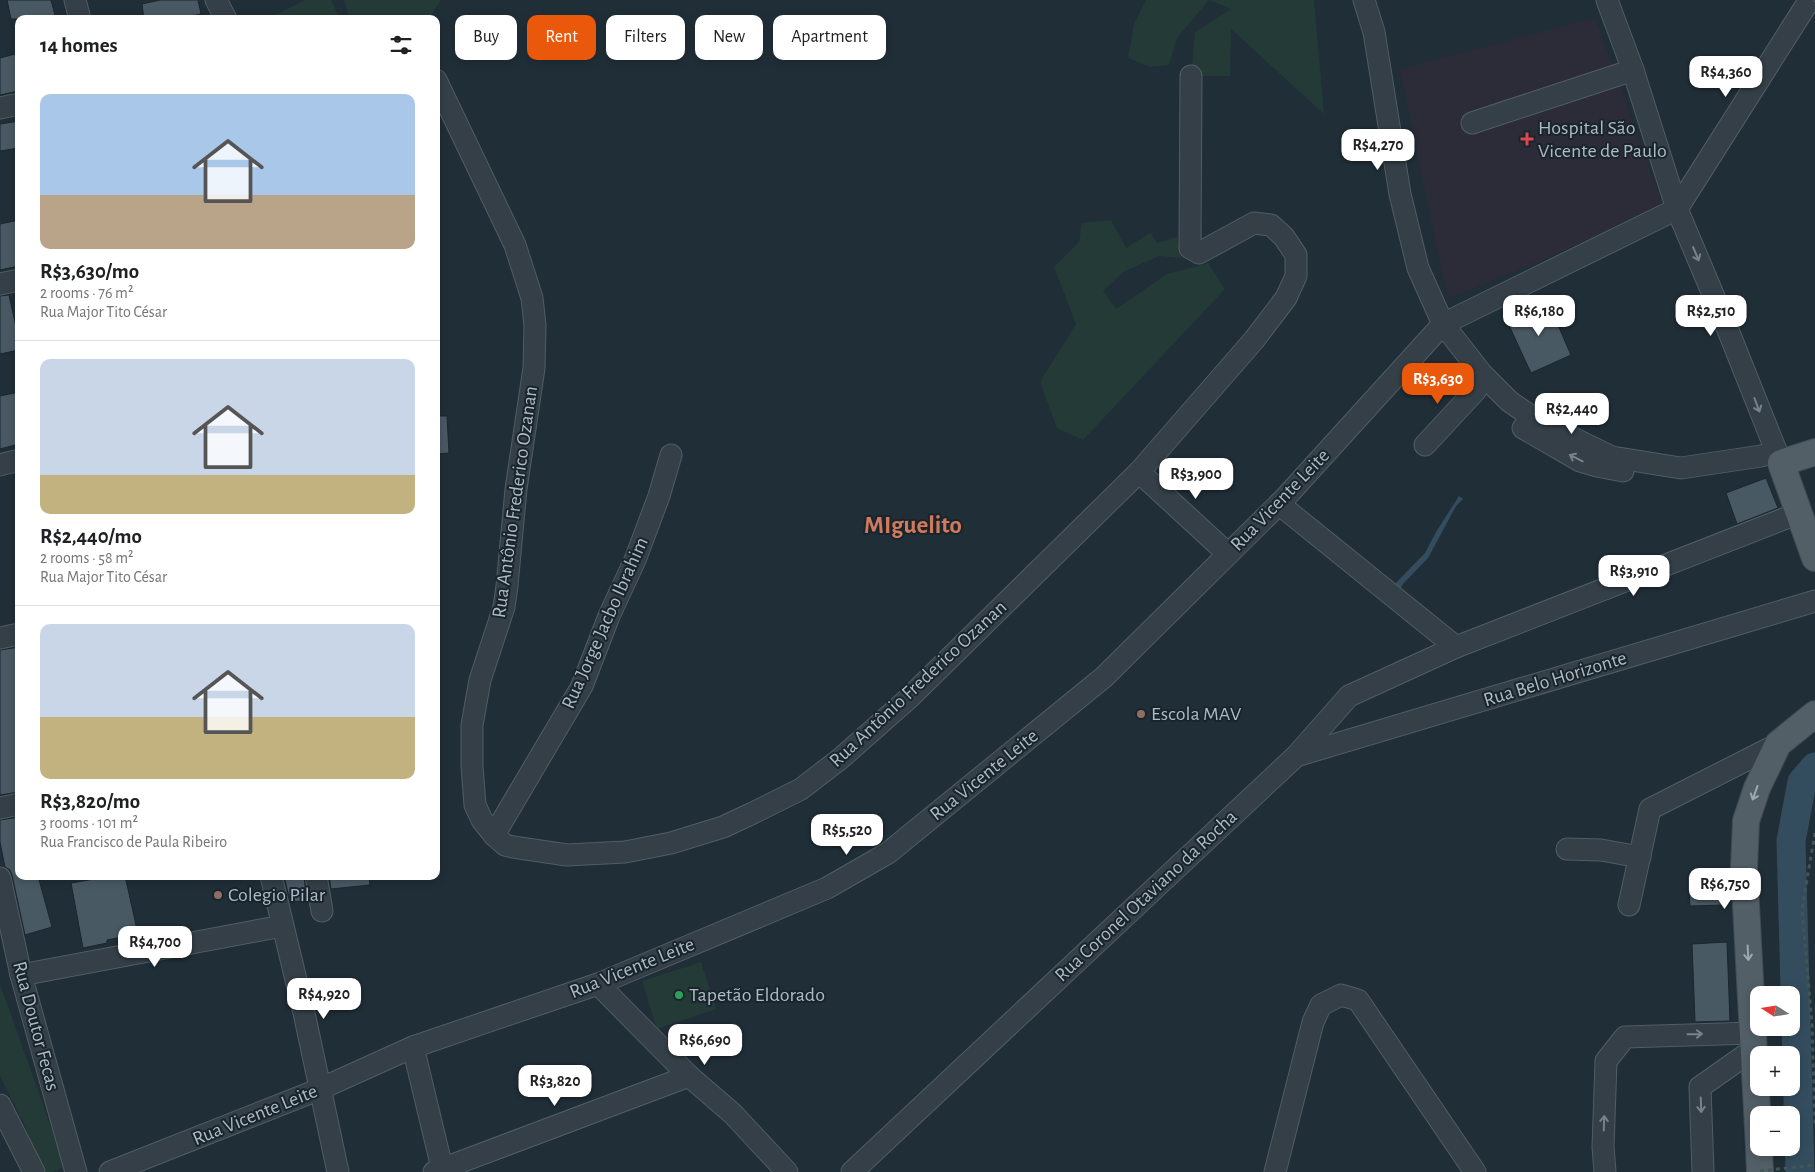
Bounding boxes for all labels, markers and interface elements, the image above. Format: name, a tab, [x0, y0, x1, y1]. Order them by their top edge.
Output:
chip: Buy	[455, 15, 517, 60]
chip: Rent	[527, 15, 596, 60]
chip: Filters	[606, 15, 685, 60]
chip: New	[695, 15, 763, 60]
chip: Apartment	[773, 15, 886, 60]
icon: filters	[387, 31, 415, 59]
text: 14 homes	[40, 35, 118, 56]
pin: R$4,360	[1680, 56, 1772, 98]
text: R$4,360	[1700, 64, 1752, 80]
place label: Hospital São Vicente de Paulo	[1538, 118, 1667, 161]
icon: home	[183, 126, 273, 216]
pin: R$4,270	[1332, 128, 1424, 171]
marker: Hospital São Vicente de Paulo	[1520, 132, 1534, 146]
text: R$4,270	[1352, 137, 1404, 153]
one-way arrow	[1691, 246, 1701, 261]
text: R$3,630/mo	[40, 261, 139, 282]
text: 2 rooms · 76 m²	[40, 285, 134, 301]
pin: R$6,180	[1493, 294, 1585, 337]
pin: R$2,510	[1665, 294, 1757, 337]
text: R$6,180	[1514, 303, 1564, 319]
text: R$2,510	[1687, 303, 1735, 319]
text: Rua Major Tito César	[40, 304, 167, 320]
pin: R$3,630	[1392, 362, 1484, 405]
text: R$3,630	[1413, 371, 1463, 387]
street label: Rua Antônio Frederico Ozanan	[489, 385, 541, 619]
icon: home	[183, 392, 273, 482]
pin: R$2,440	[1526, 392, 1618, 435]
one-way arrow	[1753, 396, 1762, 412]
text: R$2,440	[1546, 401, 1598, 417]
street label: Rua Vicente Leite	[1227, 445, 1333, 555]
one-way arrow	[1569, 453, 1584, 463]
pin: R$3,900	[1150, 458, 1242, 500]
text: R$3,900	[1170, 466, 1222, 482]
district label: MIguelito	[864, 513, 962, 538]
text: R$2,440/mo	[40, 526, 142, 547]
street label: Rua Jorge Jacbo Ibrahim	[558, 534, 652, 712]
text: 2 rooms · 58 m²	[40, 550, 134, 566]
pin: R$3,910	[1588, 554, 1680, 597]
text: R$3,910	[1609, 563, 1659, 579]
text: Rua Major Tito César	[40, 569, 167, 585]
street label: Rua Antônio Frederico Ozanan	[826, 597, 1010, 771]
street label: Rua Belo Horizonte	[1481, 648, 1629, 710]
icon: home	[183, 657, 273, 747]
place label: Escola MAV	[1151, 704, 1242, 724]
marker: Escola MAV	[1135, 708, 1147, 720]
street label: Rua Vicente Leite	[926, 725, 1042, 825]
one-way arrow	[1750, 785, 1760, 801]
text: R$3,820/mo	[40, 791, 140, 812]
street label: Rua Coronel Otaviano da Rocha	[1051, 806, 1241, 986]
pin: R$5,520	[801, 814, 893, 856]
text: 3 rooms · 101 m²	[40, 815, 138, 831]
text: R$5,520	[822, 822, 872, 838]
text: Rua Francisco de Paula Ribeiro	[40, 834, 227, 850]
pin: R$6,750	[1679, 868, 1771, 910]
text: R$6,750	[1700, 876, 1750, 892]
place label: Colegio Pilar	[228, 885, 326, 905]
marker: Colegio Pilar	[212, 889, 224, 901]
pin: R$4,700	[109, 926, 201, 968]
text: R$4,700	[129, 934, 181, 950]
street label: Rua Vicente Leite	[567, 934, 697, 1002]
one-way arrow	[1744, 945, 1753, 961]
street label: Rua Doutor Fecas	[9, 959, 63, 1093]
pin: R$4,920	[278, 978, 370, 1020]
place label: Tapetão Eldorado	[689, 985, 825, 1005]
text: R$4,920	[298, 986, 350, 1002]
north arrow	[1750, 986, 1800, 1036]
map controls	[1750, 986, 1800, 1156]
marker: Tapetão Eldorado	[673, 989, 685, 1001]
pin: R$6,690	[659, 1024, 751, 1066]
one-way arrow	[1686, 1029, 1702, 1039]
text: R$6,690	[679, 1032, 731, 1048]
button: +	[1750, 1046, 1800, 1096]
pin: R$3,820	[509, 1064, 601, 1107]
text: R$3,820	[530, 1073, 580, 1089]
street label: Rua Vicente Leite	[190, 1081, 320, 1149]
one-way arrow	[1696, 1097, 1705, 1113]
button: −	[1750, 1106, 1800, 1156]
one-way arrow	[1599, 1116, 1608, 1132]

